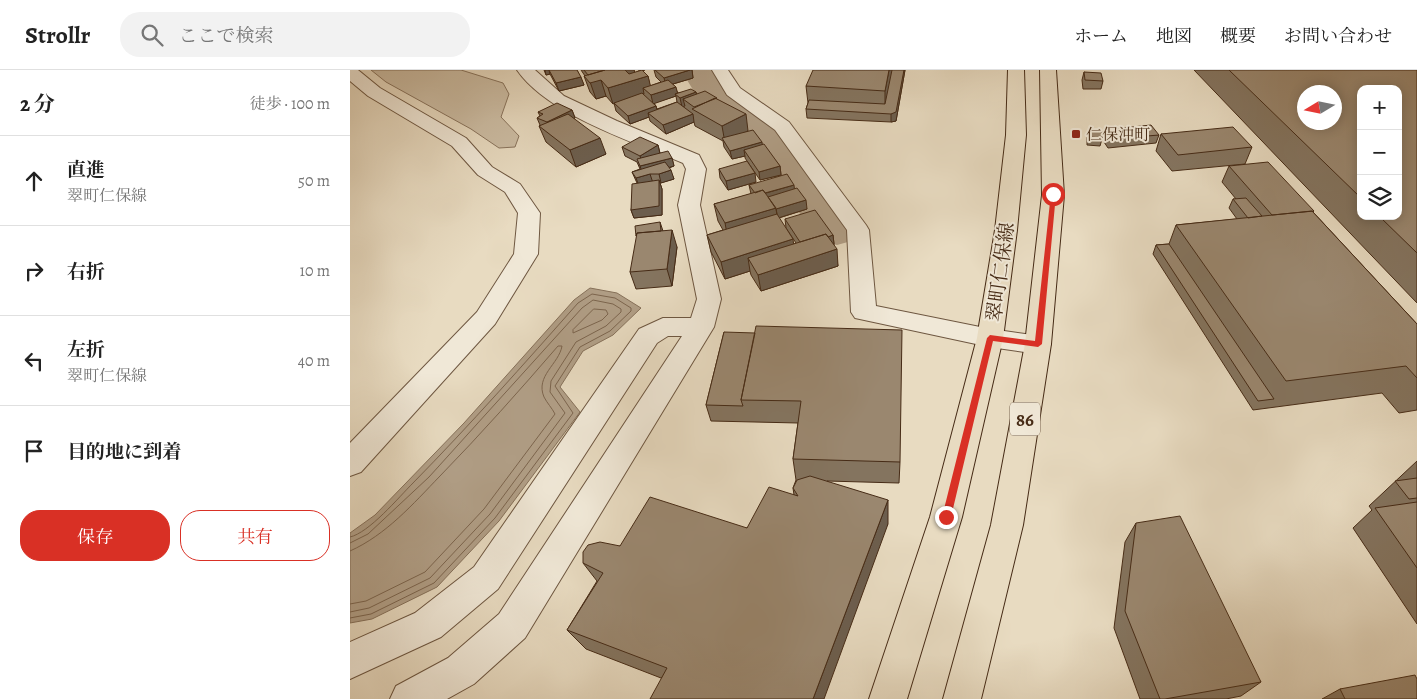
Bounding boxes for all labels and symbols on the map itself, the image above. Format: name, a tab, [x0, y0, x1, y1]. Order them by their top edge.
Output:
north arrow	[1297, 85, 1342, 130]
place label: 仁保沖町	[1086, 124, 1150, 146]
marker: 仁保沖町	[1070, 128, 1082, 140]
route start	[1042, 183, 1065, 206]
street label: 翠町仁保線	[980, 221, 1021, 323]
road number: 86	[1010, 402, 1040, 436]
route end	[935, 506, 958, 529]

